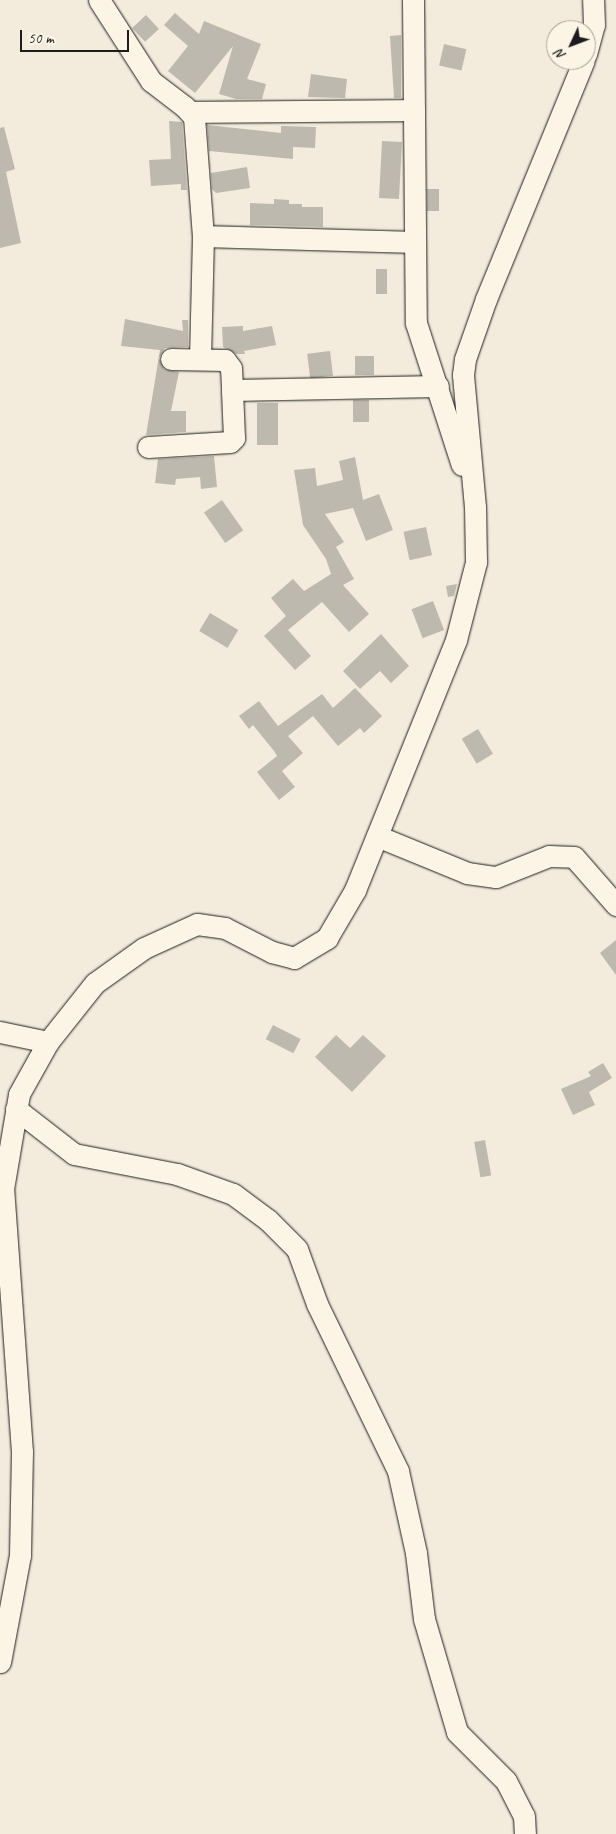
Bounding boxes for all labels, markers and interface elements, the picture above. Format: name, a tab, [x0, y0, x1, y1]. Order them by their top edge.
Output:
scale bar	[22, 20, 131, 52]
north arrow	[546, 20, 596, 70]
text: 50 m	[28, 29, 54, 48]
text: N	[551, 46, 570, 64]

